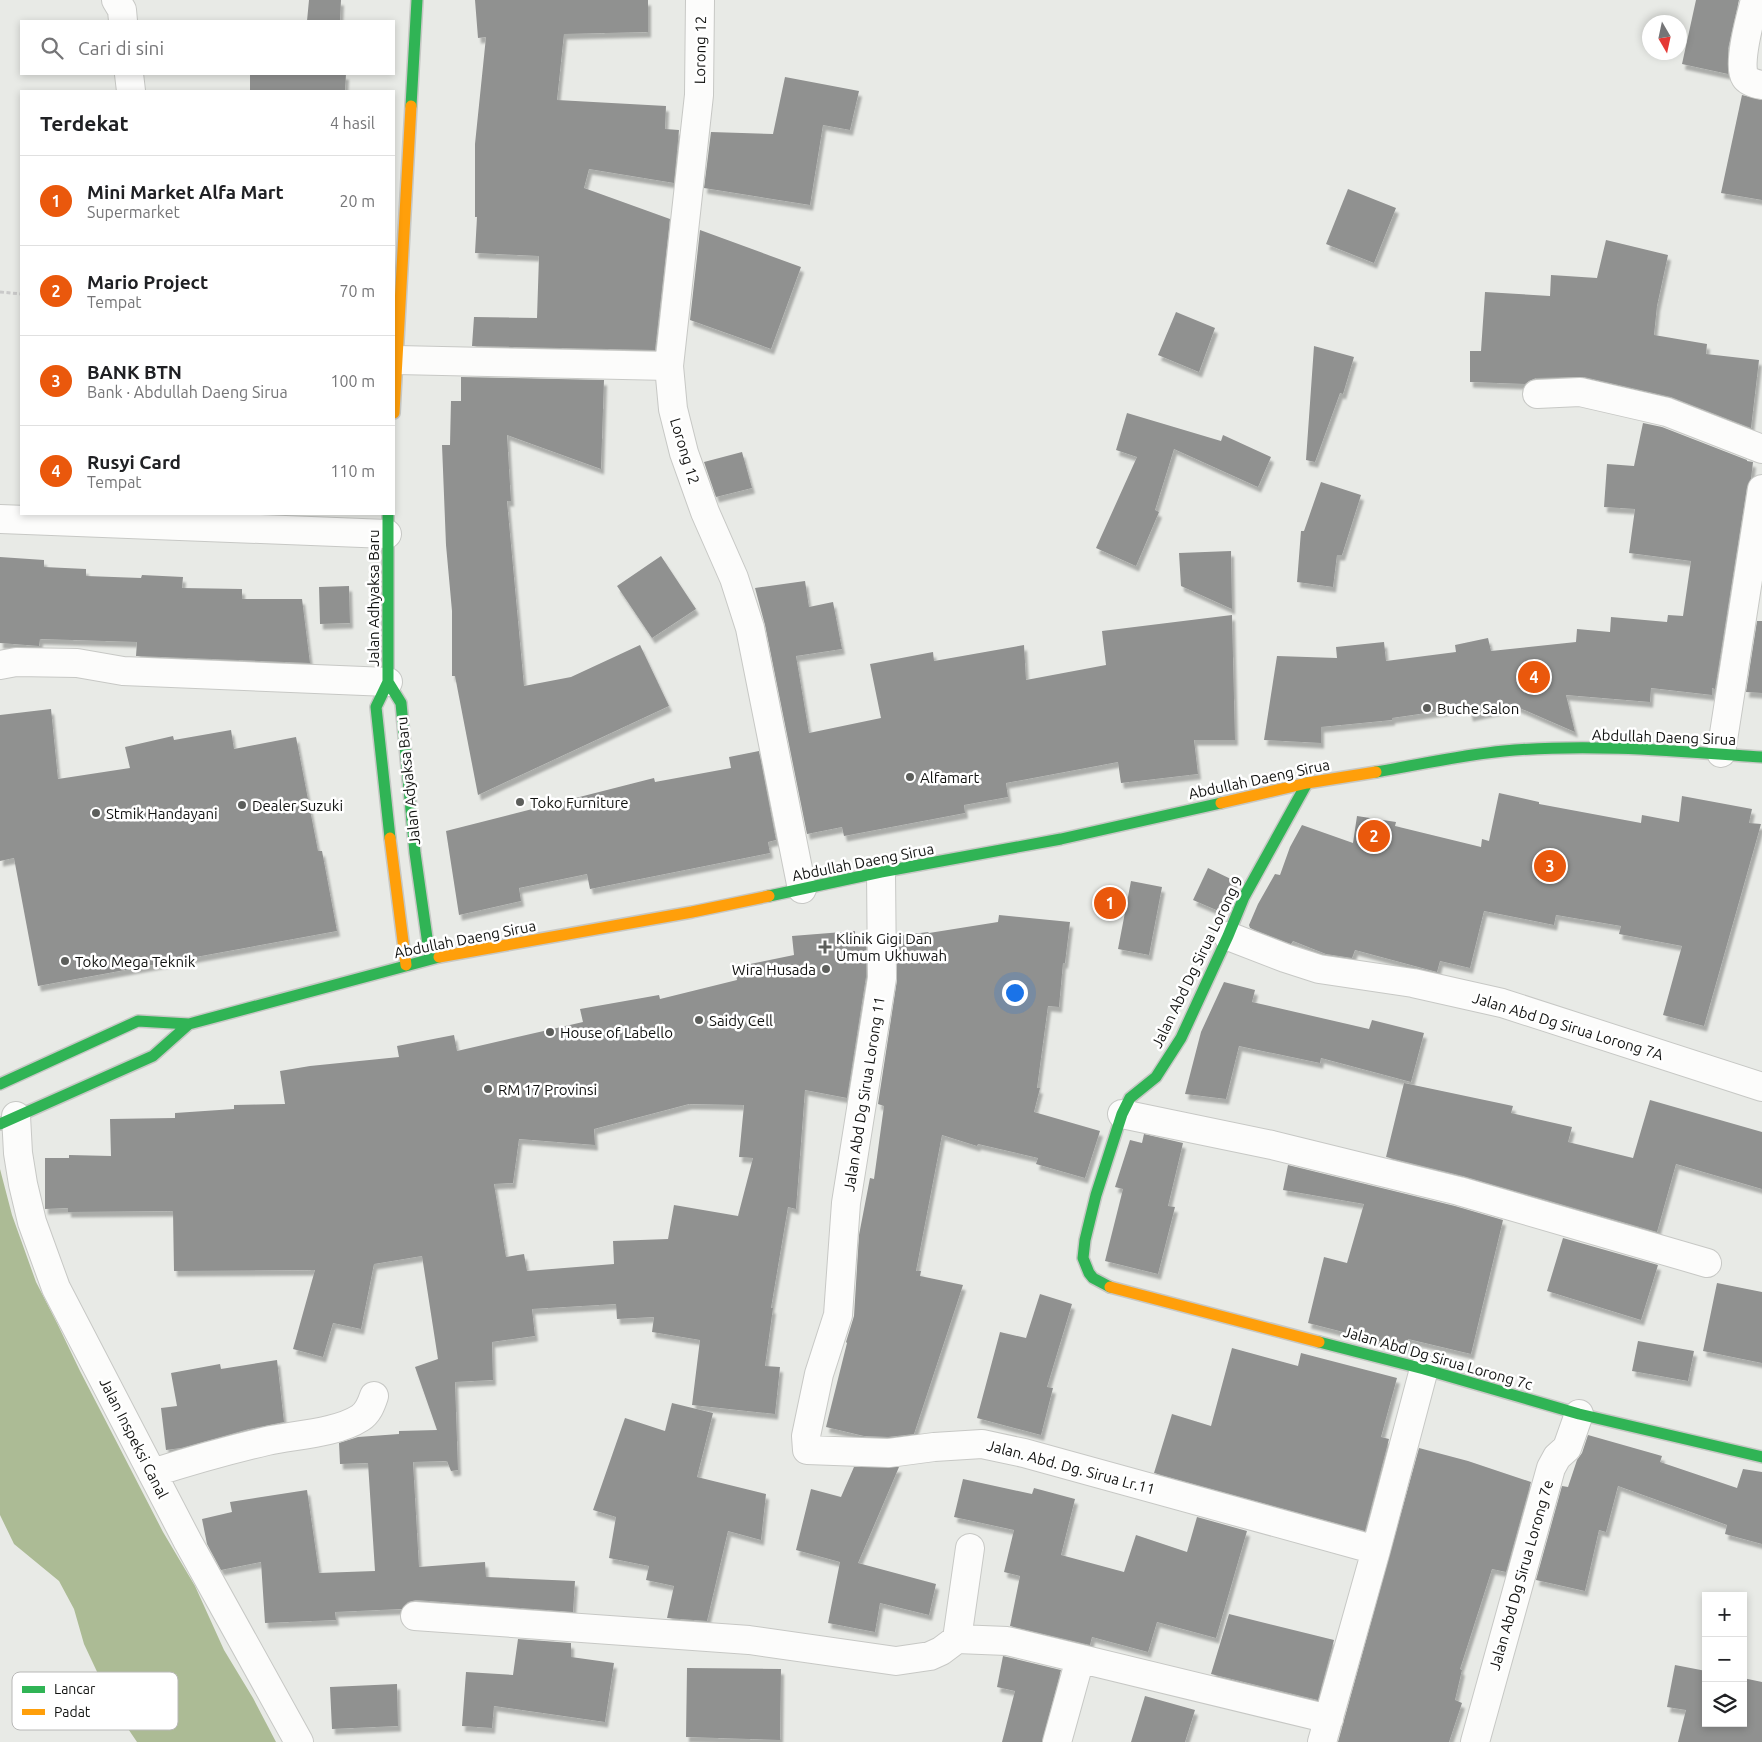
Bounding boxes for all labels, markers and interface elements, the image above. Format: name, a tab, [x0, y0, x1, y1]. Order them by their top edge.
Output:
north arrow	[1642, 15, 1687, 60]
street label: Lorong 12	[691, 16, 709, 84]
search box	[20, 20, 395, 75]
icon: search	[38, 34, 66, 62]
text: Cari di sini	[78, 37, 164, 59]
text: Terdekat	[40, 111, 128, 135]
text: 4 hasil	[330, 114, 375, 132]
text: Mini Market Alfa Mart	[87, 181, 284, 203]
text: 1	[51, 192, 61, 210]
text: 20 m	[339, 192, 375, 210]
text: Supermarket	[87, 203, 180, 221]
text: Mario Project	[87, 271, 208, 293]
text: 2	[51, 282, 61, 300]
text: 70 m	[339, 282, 375, 300]
text: Tempat	[87, 293, 142, 311]
text: BANK BTN	[87, 361, 182, 383]
text: 3	[51, 372, 61, 390]
text: 100 m	[330, 372, 375, 390]
text: Bank · Abdullah Daeng Sirua	[87, 383, 288, 401]
street label: Lorong 12	[667, 416, 703, 486]
text: Rusyi Card	[87, 451, 181, 473]
text: 4	[51, 462, 61, 480]
text: 110 m	[330, 462, 375, 480]
text: Tempat	[87, 473, 142, 491]
street label: Jalan Adhyaksa Baru	[365, 529, 382, 667]
pin: 4	[1518, 658, 1550, 696]
place label: Buche Salon	[1437, 700, 1519, 717]
marker: Buche Salon	[1421, 702, 1433, 714]
street label: Jalan Adyaksa Baru	[393, 716, 423, 846]
street label: Abdullah Daeng Sirua	[1592, 726, 1736, 748]
street label: Abdullah Daeng Sirua	[1187, 756, 1331, 802]
place label: Alfamart	[920, 769, 979, 786]
marker: Alfamart	[904, 771, 916, 783]
place label: Toko Furniture	[530, 794, 628, 811]
marker: Toko Furniture	[514, 796, 526, 808]
place label: Dealer Suzuki	[252, 797, 343, 814]
marker: Dealer Suzuki	[236, 799, 248, 811]
place label: Stmik Handayani	[106, 805, 218, 822]
marker: Stmik Handayani	[90, 807, 102, 819]
pin: 2	[1358, 817, 1390, 855]
street label: Abdullah Daeng Sirua	[791, 840, 935, 884]
pin: 3	[1534, 847, 1566, 885]
street label: Jalan Abd Dg Sirua Lorong 9	[1148, 873, 1246, 1051]
pin: 1	[1094, 884, 1126, 922]
street label: Abdullah Daeng Sirua	[393, 917, 537, 961]
place label: Klinik Gigi Dan Umum Ukhuwah	[836, 930, 947, 964]
marker: Klinik Gigi Dan Umum Ukhuwah	[818, 940, 832, 954]
place label: Toko Mega Teknik	[75, 953, 196, 970]
marker: Toko Mega Teknik	[59, 955, 71, 967]
place label: Wira Husada	[732, 961, 816, 978]
marker: Wira Husada	[820, 963, 832, 975]
your location	[1002, 980, 1028, 1006]
street label: Jalan Abd Dg Sirua Lorong 7A	[1470, 989, 1666, 1063]
street label: Jalan Abd Dg Sirua Lorong 11	[840, 995, 888, 1193]
place label: Saidy Cell	[709, 1012, 773, 1029]
marker: Saidy Cell	[693, 1014, 705, 1026]
place label: House of Labello	[560, 1024, 673, 1041]
marker: House of Labello	[544, 1026, 556, 1038]
place label: RM 17 Provinsi	[498, 1081, 597, 1098]
marker: RM 17 Provinsi	[482, 1083, 494, 1095]
street label: Jalan Abd Dg Sirua Lorong 7c	[1341, 1323, 1535, 1393]
street label: Jalan Inspeksi Canal	[96, 1375, 172, 1501]
street label: Jalan. Abd. Dg. Sirua Lr.11	[985, 1436, 1157, 1498]
street label: Jalan Abd Dg Sirua Lorong 7e	[1486, 1478, 1556, 1672]
map controls	[1702, 1592, 1747, 1727]
button: +	[1702, 1592, 1747, 1637]
button: −	[1702, 1637, 1747, 1682]
legend	[12, 1672, 178, 1730]
text: Lancar	[54, 1681, 96, 1697]
button: layers	[1702, 1682, 1747, 1727]
text: Padat	[54, 1704, 91, 1720]

